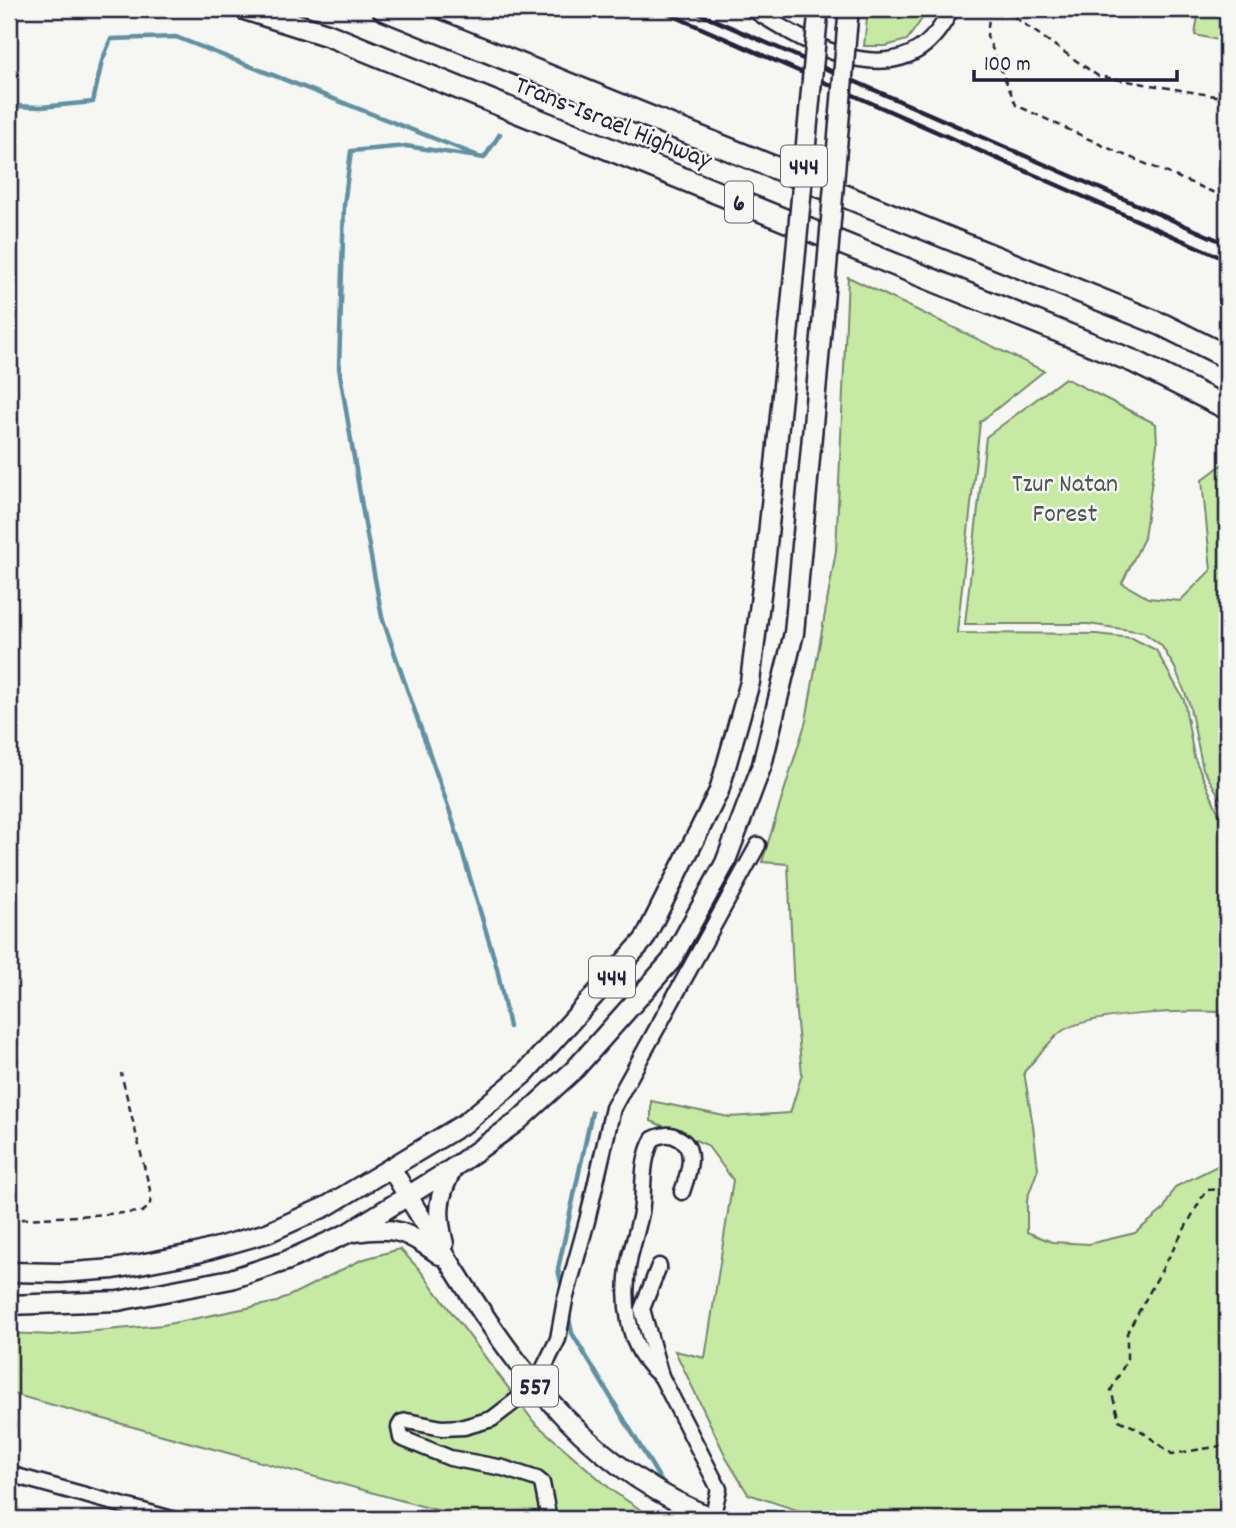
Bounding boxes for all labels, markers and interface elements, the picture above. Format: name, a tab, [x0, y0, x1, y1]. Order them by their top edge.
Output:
scale bar	[974, 38, 1176, 82]
text: 100 m	[984, 51, 1031, 81]
street label: Trans-Israel Highway	[509, 68, 717, 181]
road number: 444	[781, 146, 827, 186]
road number: 6	[725, 182, 753, 222]
park label: Tzur Natan Forest	[1012, 467, 1118, 534]
road number: 444	[589, 957, 635, 998]
road number: 557	[512, 1366, 558, 1406]

